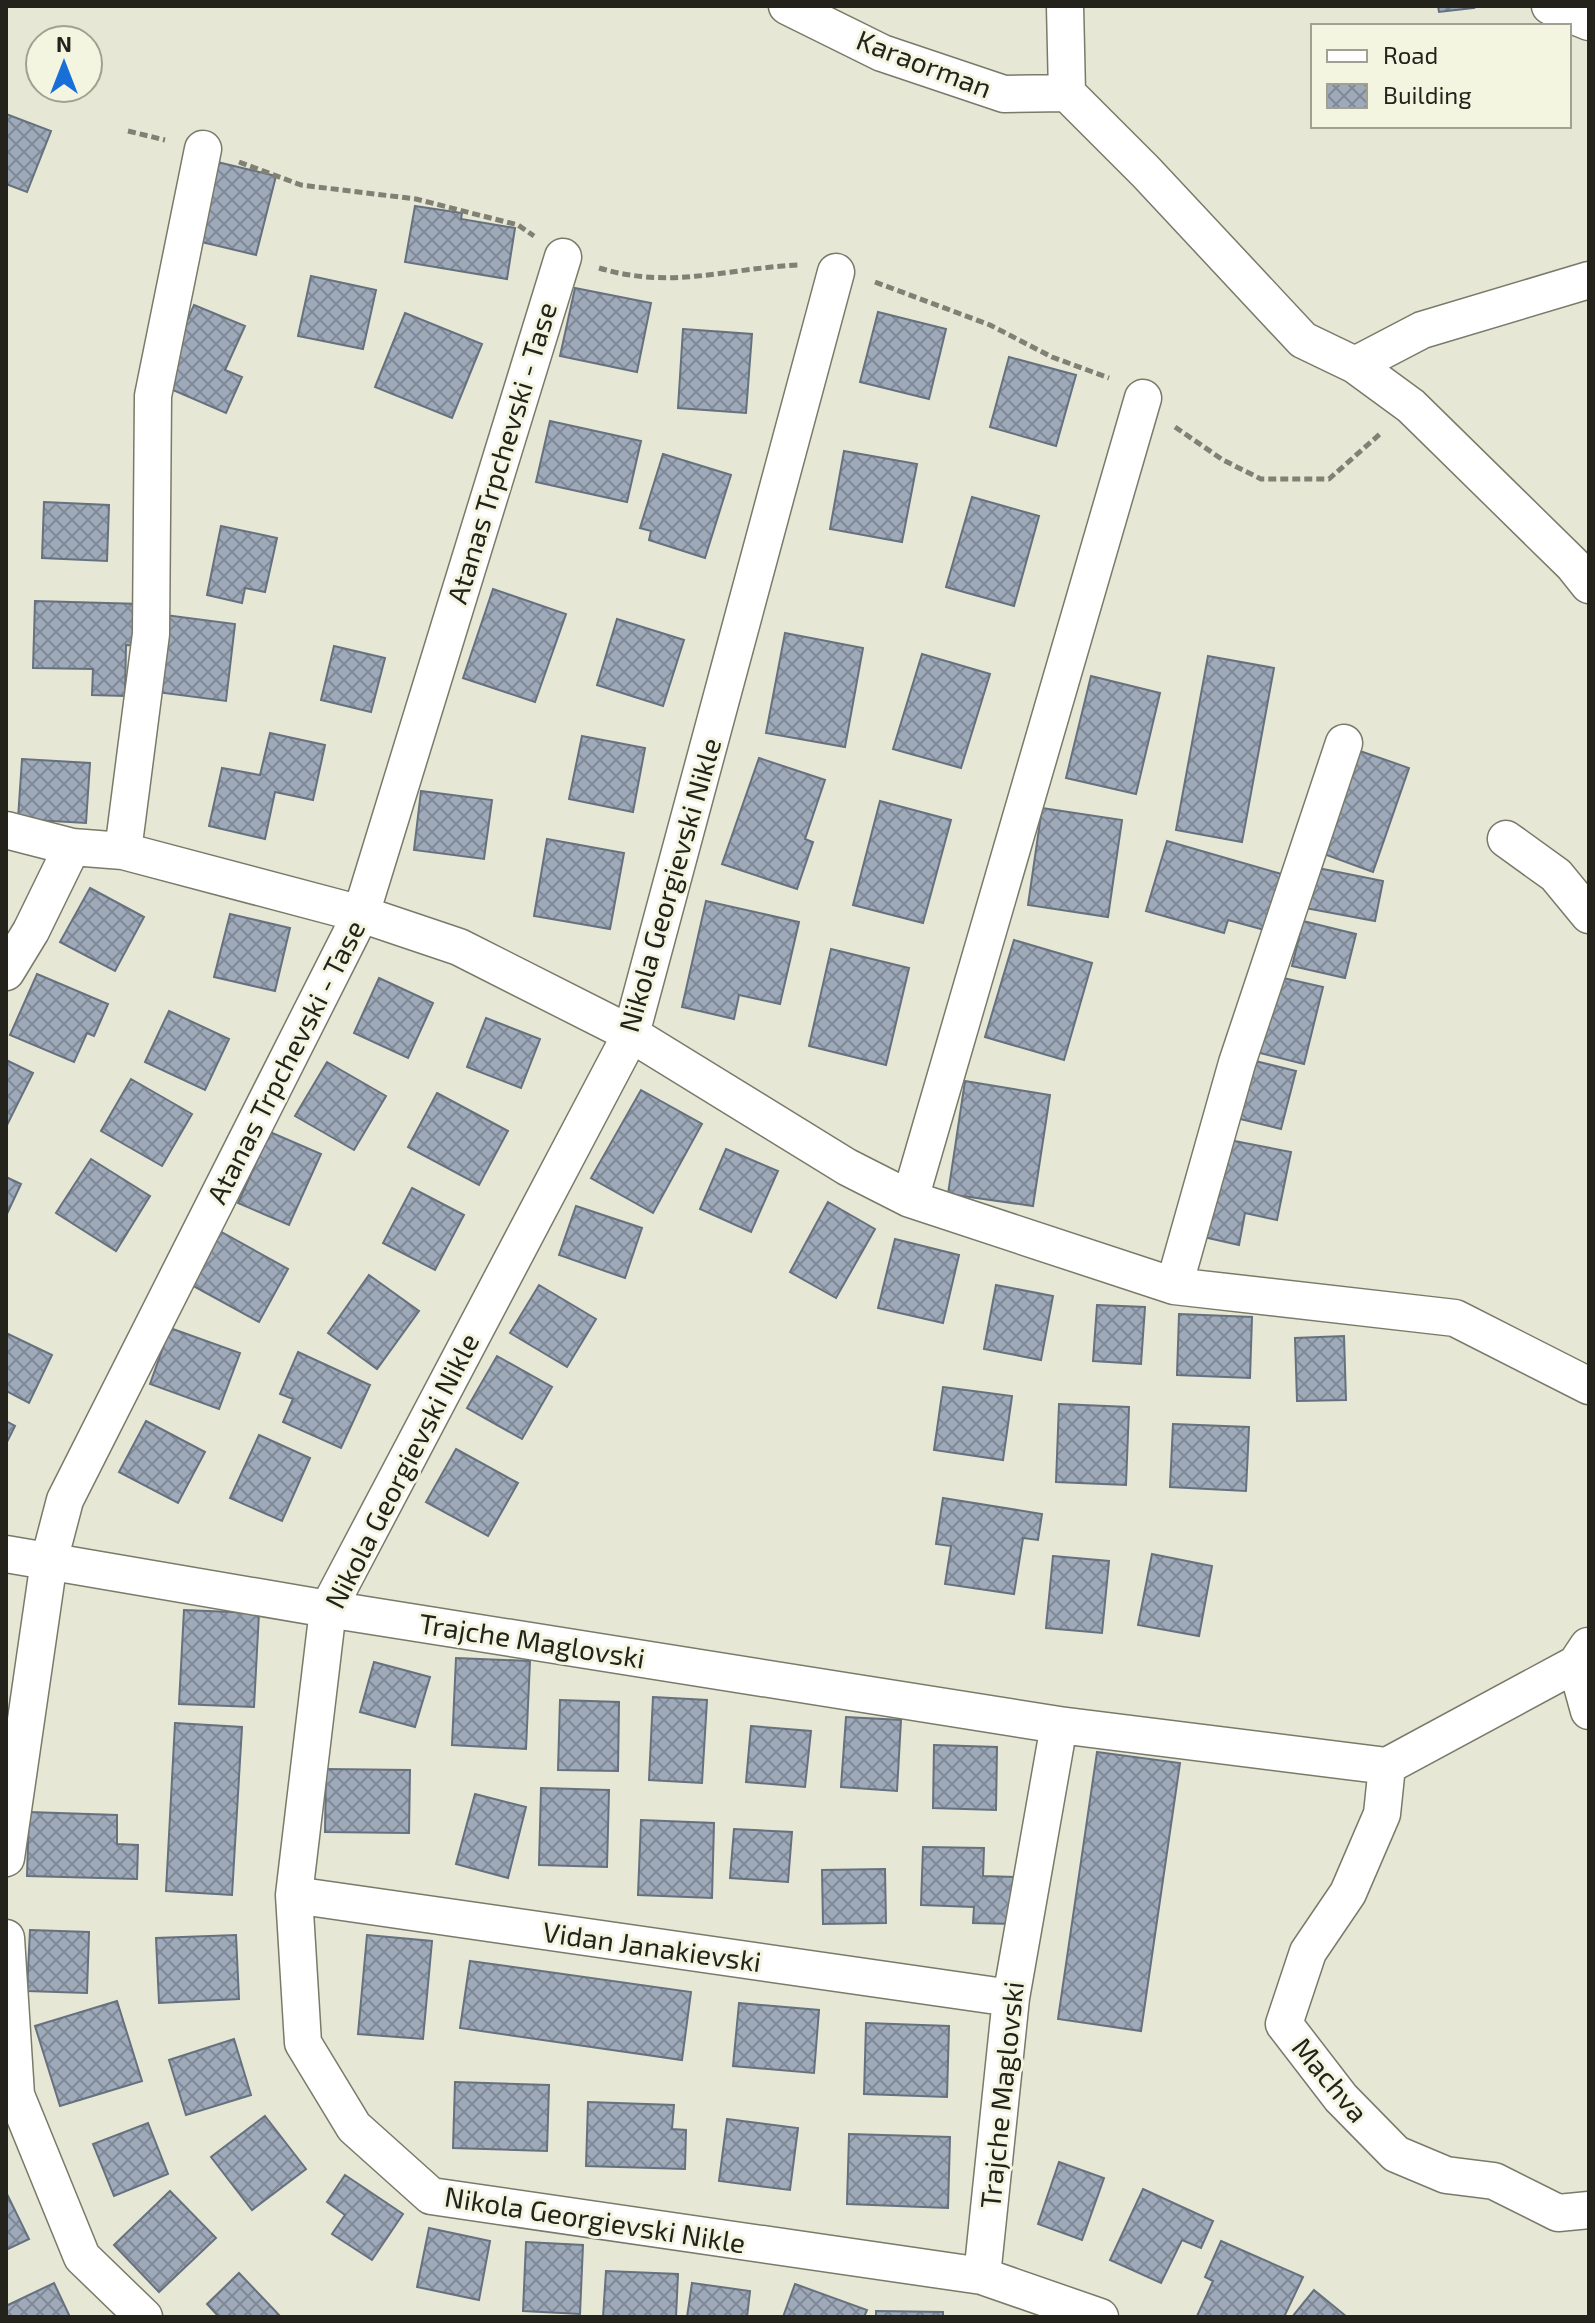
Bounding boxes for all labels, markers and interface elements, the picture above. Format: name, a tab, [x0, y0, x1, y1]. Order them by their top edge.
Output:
street label: Karaorman	[852, 22, 997, 104]
north arrow	[24, 24, 104, 104]
legend	[1311, 24, 1571, 128]
text: N	[56, 30, 72, 56]
text: Road	[1383, 40, 1438, 69]
text: Building	[1383, 80, 1472, 109]
street label: Atanas Trpchevski - Tase	[439, 298, 563, 608]
street label: Nikola Georgievski Nikle	[611, 734, 727, 1036]
street label: Atanas Trpchevski - Tase	[199, 914, 371, 1209]
street label: Nikola Georgievski Nikle	[317, 1327, 485, 1614]
street label: Trajche Maglovski	[417, 1605, 648, 1675]
street label: Vidan Janakievski	[541, 1914, 764, 1978]
street label: Trajche Maglovski	[972, 1980, 1030, 2210]
street label: Machva	[1286, 2030, 1376, 2129]
street label: Nikola Georgievski Nikle	[442, 2178, 748, 2260]

